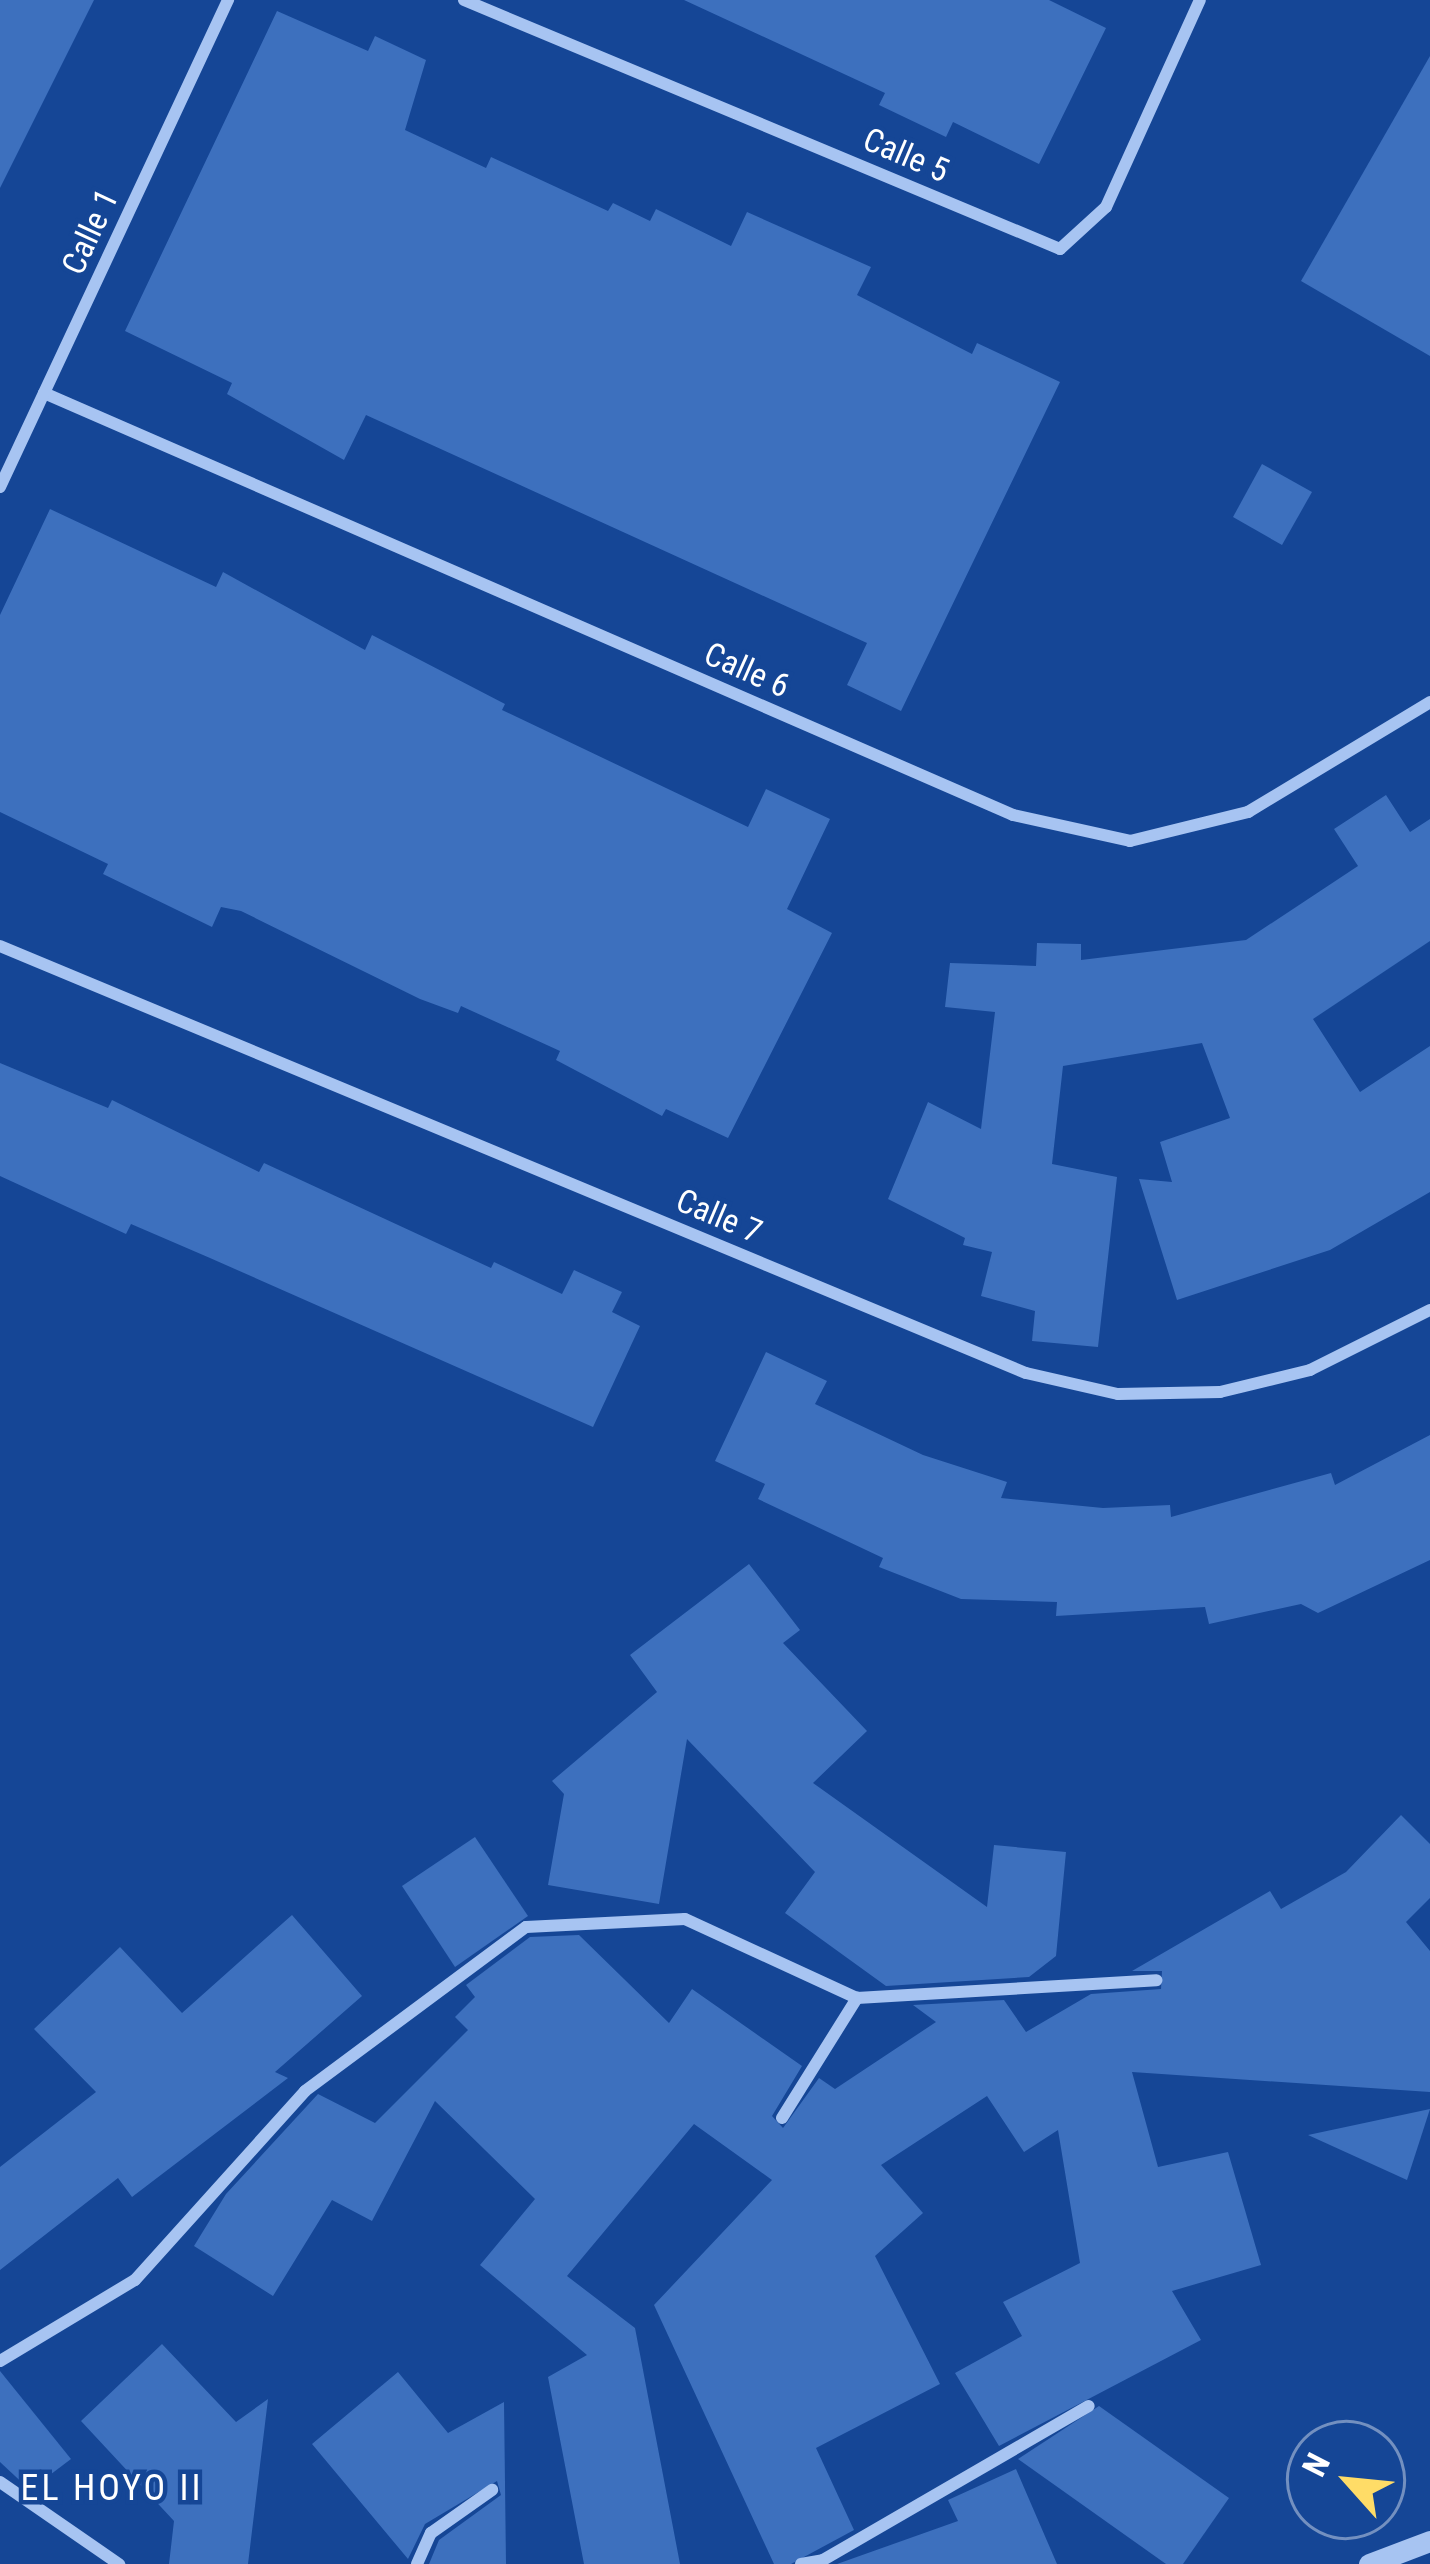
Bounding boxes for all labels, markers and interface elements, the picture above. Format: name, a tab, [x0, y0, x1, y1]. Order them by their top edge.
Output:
street label: Calle 5	[857, 119, 955, 191]
street label: Calle 1	[53, 183, 127, 281]
street label: Calle 6	[698, 634, 796, 706]
street label: Calle 7	[670, 1180, 768, 1252]
north arrow	[1286, 2420, 1406, 2540]
text: N	[1294, 2447, 1338, 2483]
district label: EL HOYO II	[21, 2467, 203, 2511]

